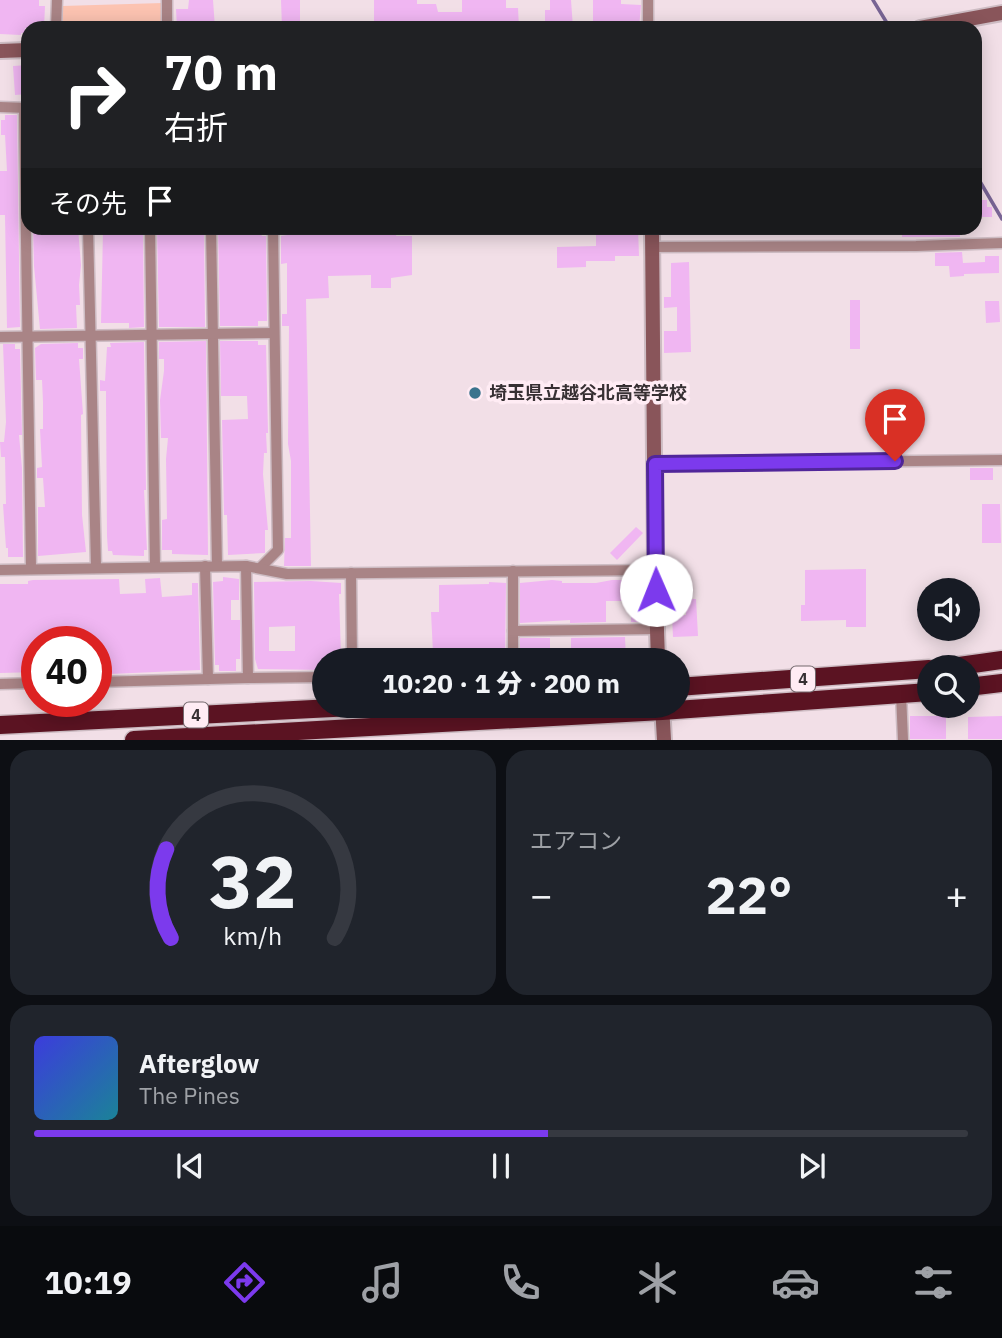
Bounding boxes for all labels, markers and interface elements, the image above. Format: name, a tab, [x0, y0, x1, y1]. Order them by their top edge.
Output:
text: 70 m	[164, 40, 278, 103]
icon: right	[49, 49, 140, 140]
text: 右折	[164, 106, 228, 148]
icon: arrive	[141, 182, 179, 220]
text: その先	[49, 186, 127, 220]
place label: 埼玉県立越谷北高等学校	[489, 381, 687, 404]
marker: 埼玉県立越谷北高等学校	[467, 385, 483, 401]
pin	[865, 389, 925, 461]
icon: arrive	[876, 400, 914, 438]
position arrow	[619, 553, 693, 627]
map controls	[917, 578, 980, 718]
button: sound	[917, 578, 980, 641]
speed limit sign: 40	[21, 626, 112, 717]
button: search	[917, 655, 980, 718]
text: 10:20 · 1 分 · 200 m	[382, 666, 620, 700]
road number: 4	[791, 666, 815, 692]
road number: 4	[184, 702, 208, 728]
text: エアコン	[530, 825, 622, 855]
text: 32	[209, 834, 297, 929]
text: 22°	[706, 861, 792, 928]
text: −	[530, 870, 553, 919]
text: +	[945, 870, 968, 919]
text: km/h	[224, 919, 282, 952]
text: Afterglow	[139, 1046, 259, 1080]
text: The Pines	[139, 1080, 240, 1110]
icon: previous	[171, 1147, 209, 1185]
icon: pause	[482, 1147, 520, 1185]
icon: next	[793, 1147, 831, 1185]
icon: directions	[220, 1258, 269, 1307]
icon: music	[358, 1258, 407, 1307]
icon: phone	[496, 1258, 545, 1307]
icon: climate	[633, 1258, 682, 1307]
icon: car	[771, 1258, 820, 1307]
icon: filters	[909, 1258, 958, 1307]
text: 10:19	[44, 1261, 132, 1303]

